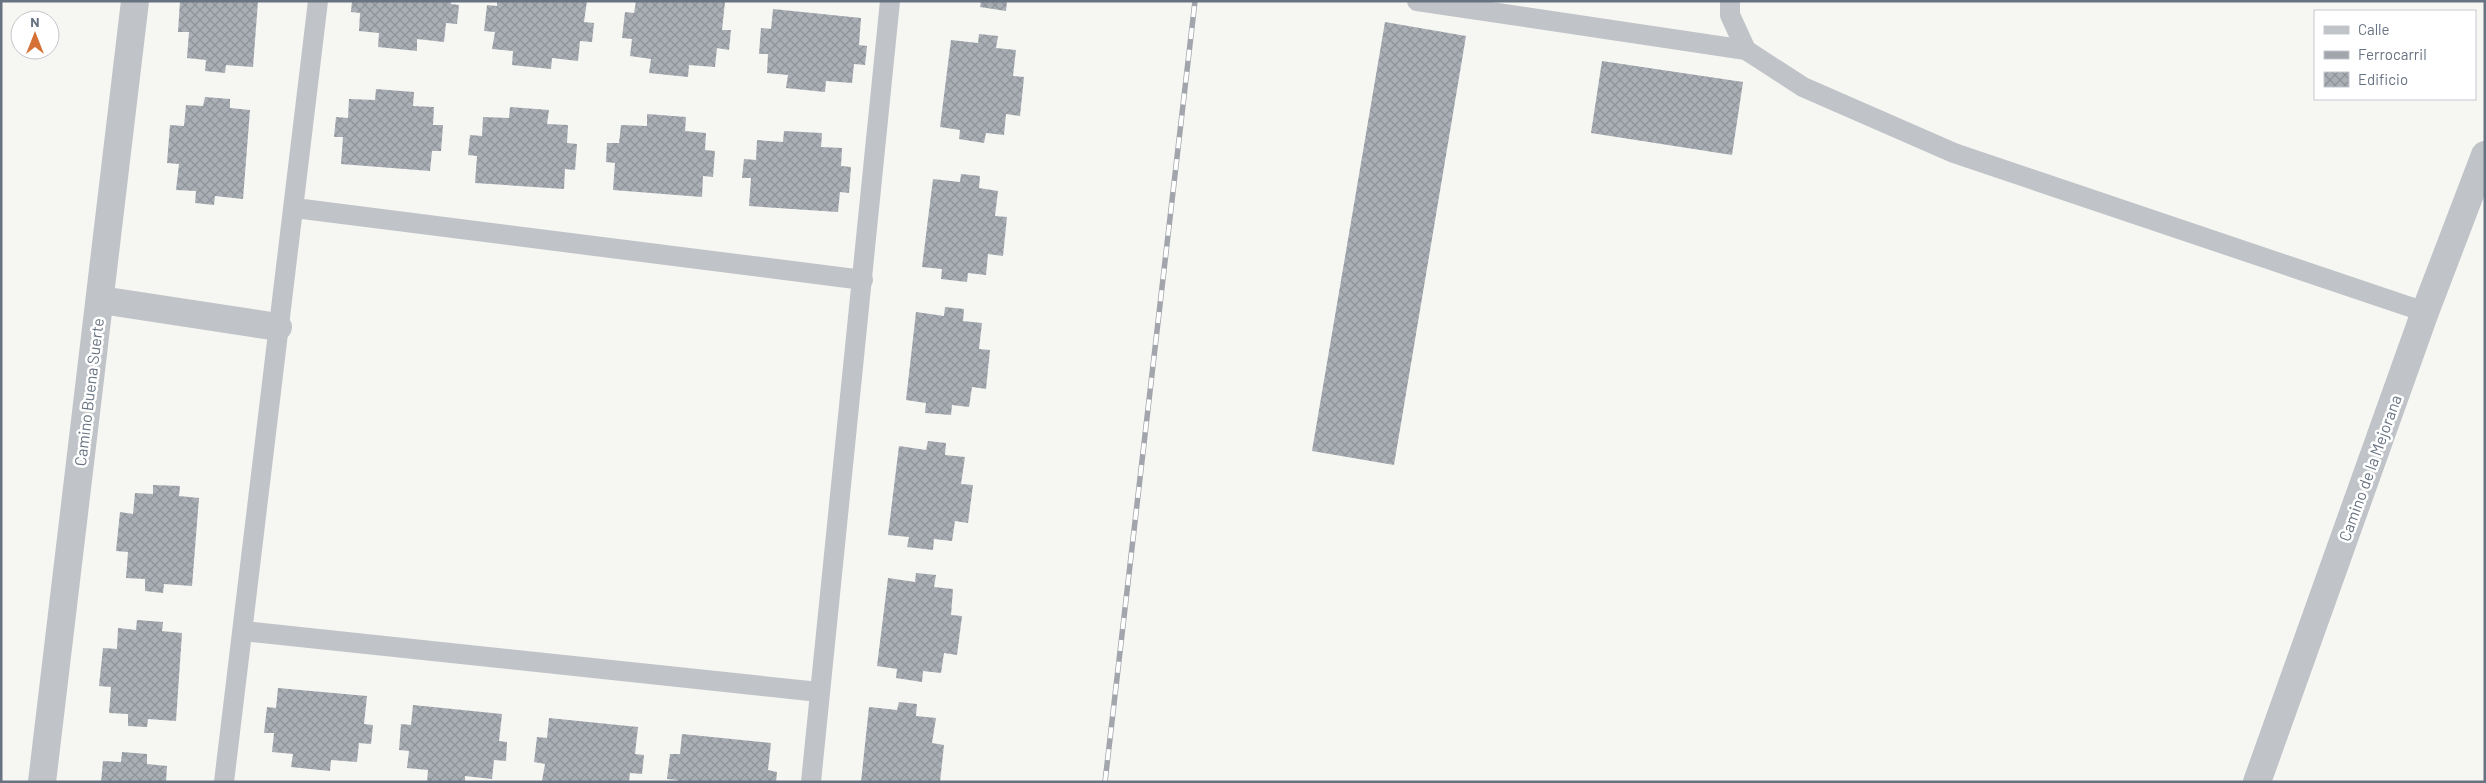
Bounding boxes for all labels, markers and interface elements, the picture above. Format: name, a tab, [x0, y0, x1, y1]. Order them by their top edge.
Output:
north arrow	[10, 10, 60, 60]
legend	[2314, 10, 2476, 100]
text: N	[30, 13, 40, 30]
text: Calle	[2358, 20, 2390, 38]
text: Ferrocarril	[2358, 45, 2427, 63]
text: Edificio	[2358, 70, 2408, 88]
street label: Camino Buena Suerte	[70, 317, 107, 467]
street label: Camino de la Mejorana	[2334, 392, 2405, 544]

